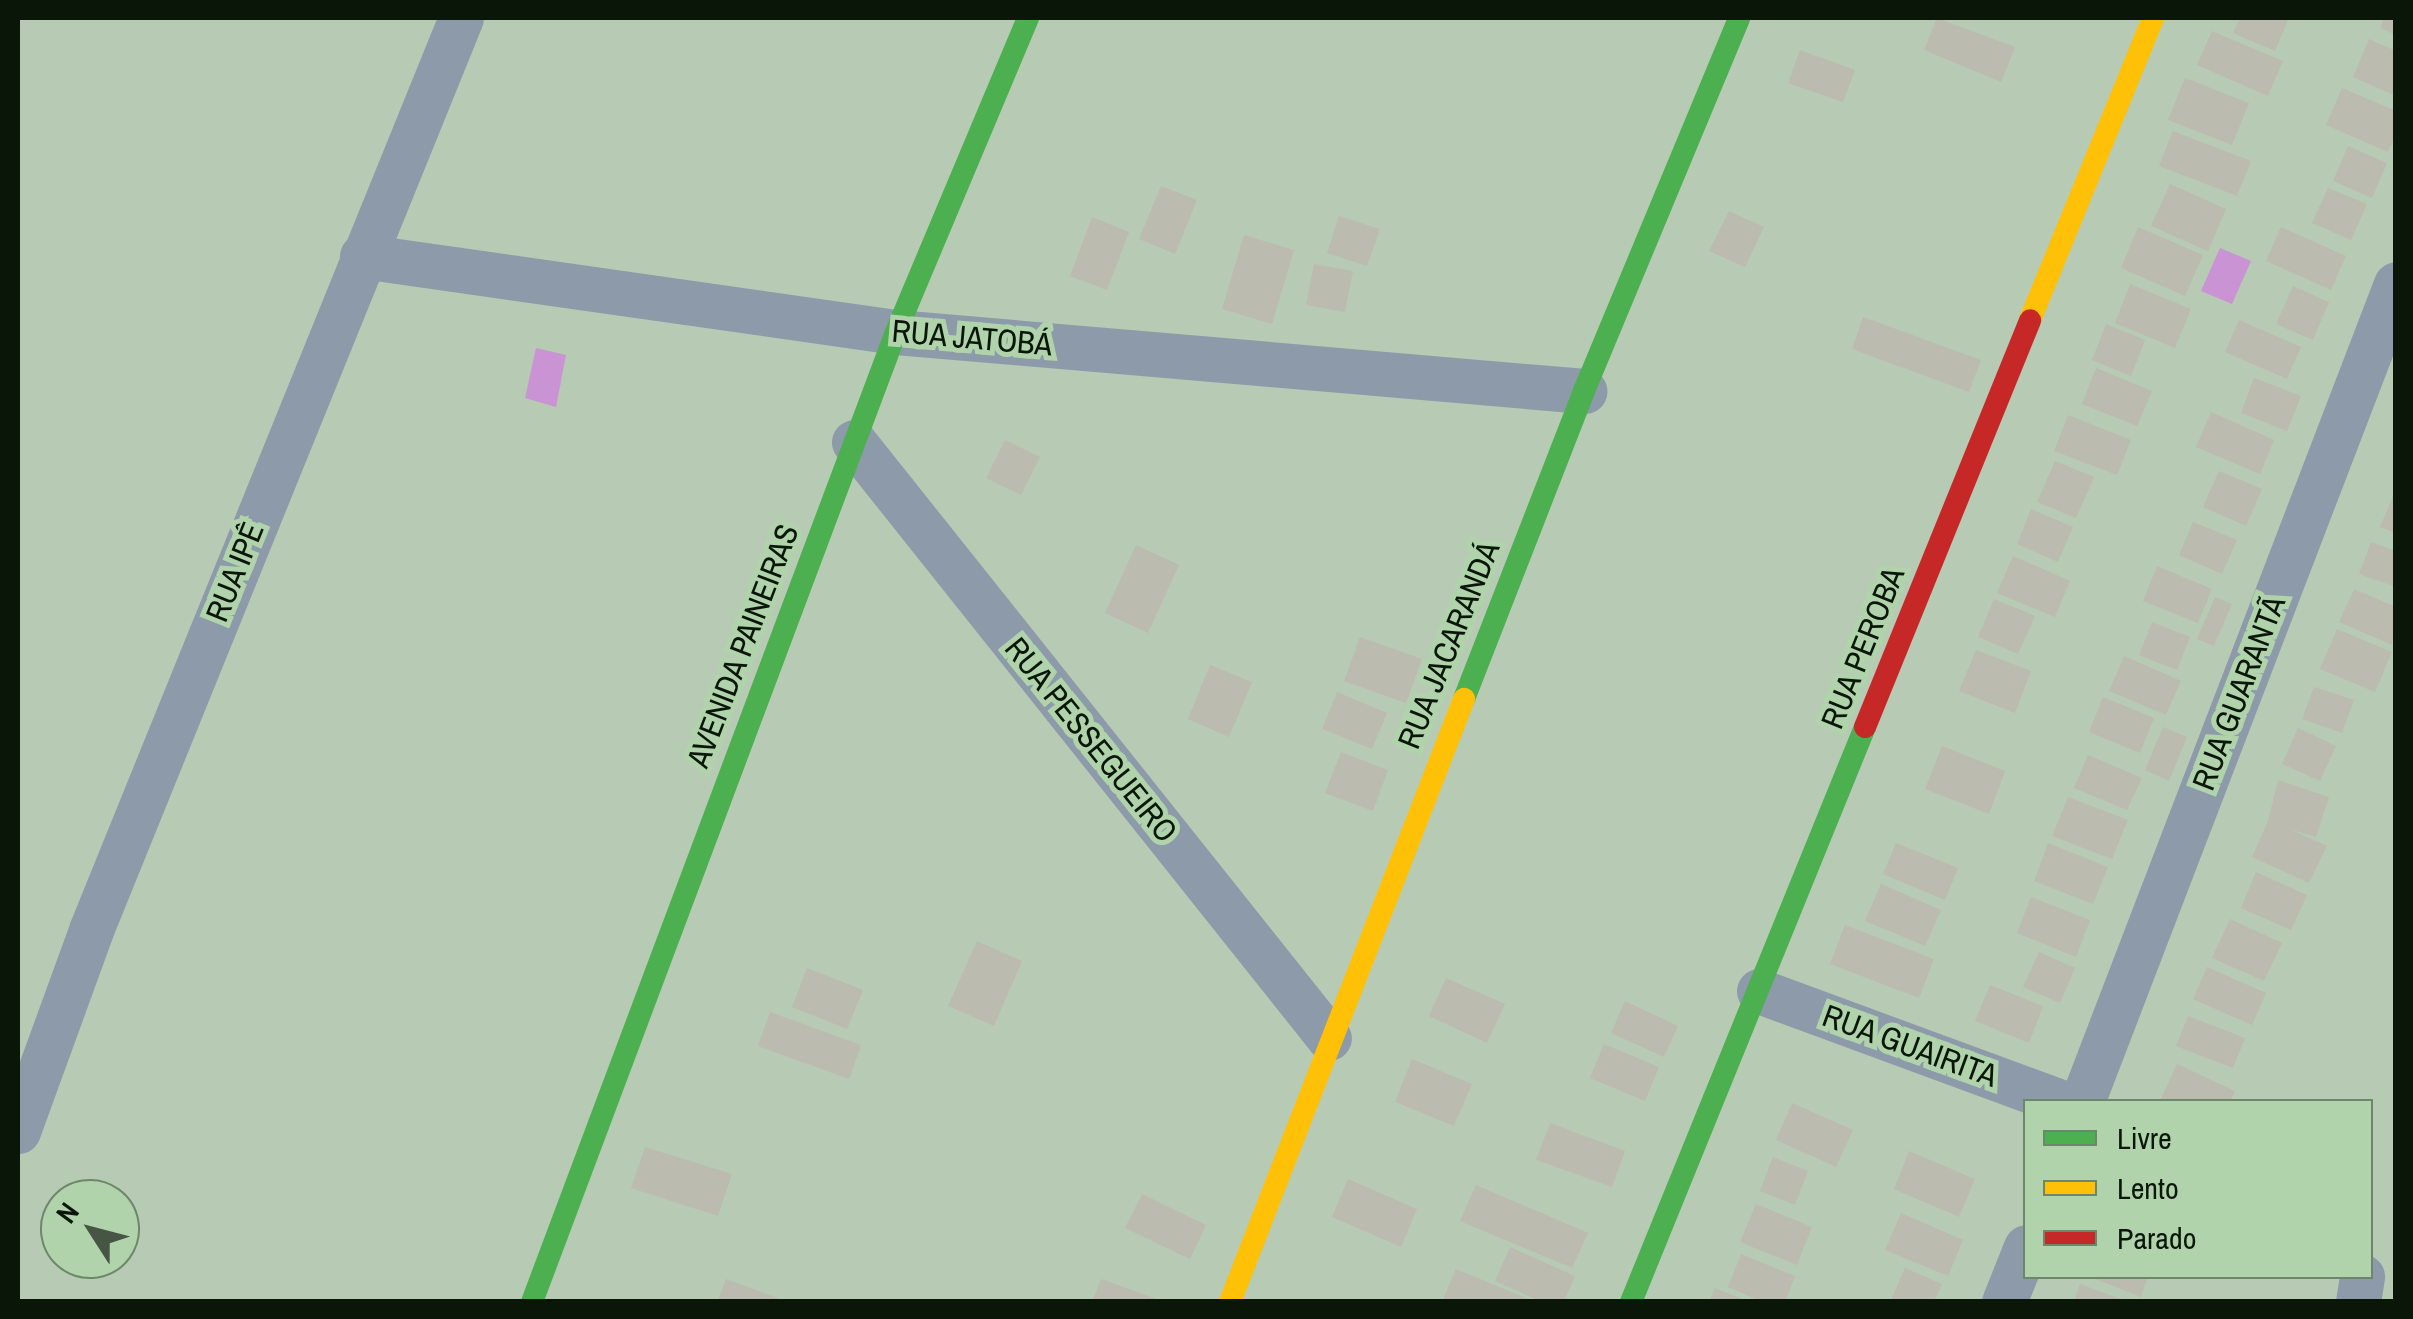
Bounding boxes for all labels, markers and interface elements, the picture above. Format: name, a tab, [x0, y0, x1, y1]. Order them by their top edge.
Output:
street label: RUA JATOBÁ	[889, 312, 1055, 364]
street label: RUA IPÊ	[198, 516, 272, 628]
street label: AVENIDA PAINEIRAS	[679, 518, 807, 774]
street label: RUA JACARANDÁ	[1390, 535, 1508, 755]
street label: RUA PEROBA	[1813, 561, 1913, 735]
street label: RUA GUARANTÃ	[2184, 590, 2294, 796]
street label: RUA PESSEGUEIRO	[996, 629, 1186, 851]
street label: RUA GUAIRITA	[1817, 996, 2003, 1096]
legend	[2023, 1099, 2373, 1279]
text: Livre	[2117, 1118, 2172, 1158]
text: Lento	[2117, 1168, 2179, 1208]
north arrow	[40, 1179, 140, 1279]
text: N	[47, 1195, 88, 1230]
text: Parado	[2117, 1218, 2196, 1258]

